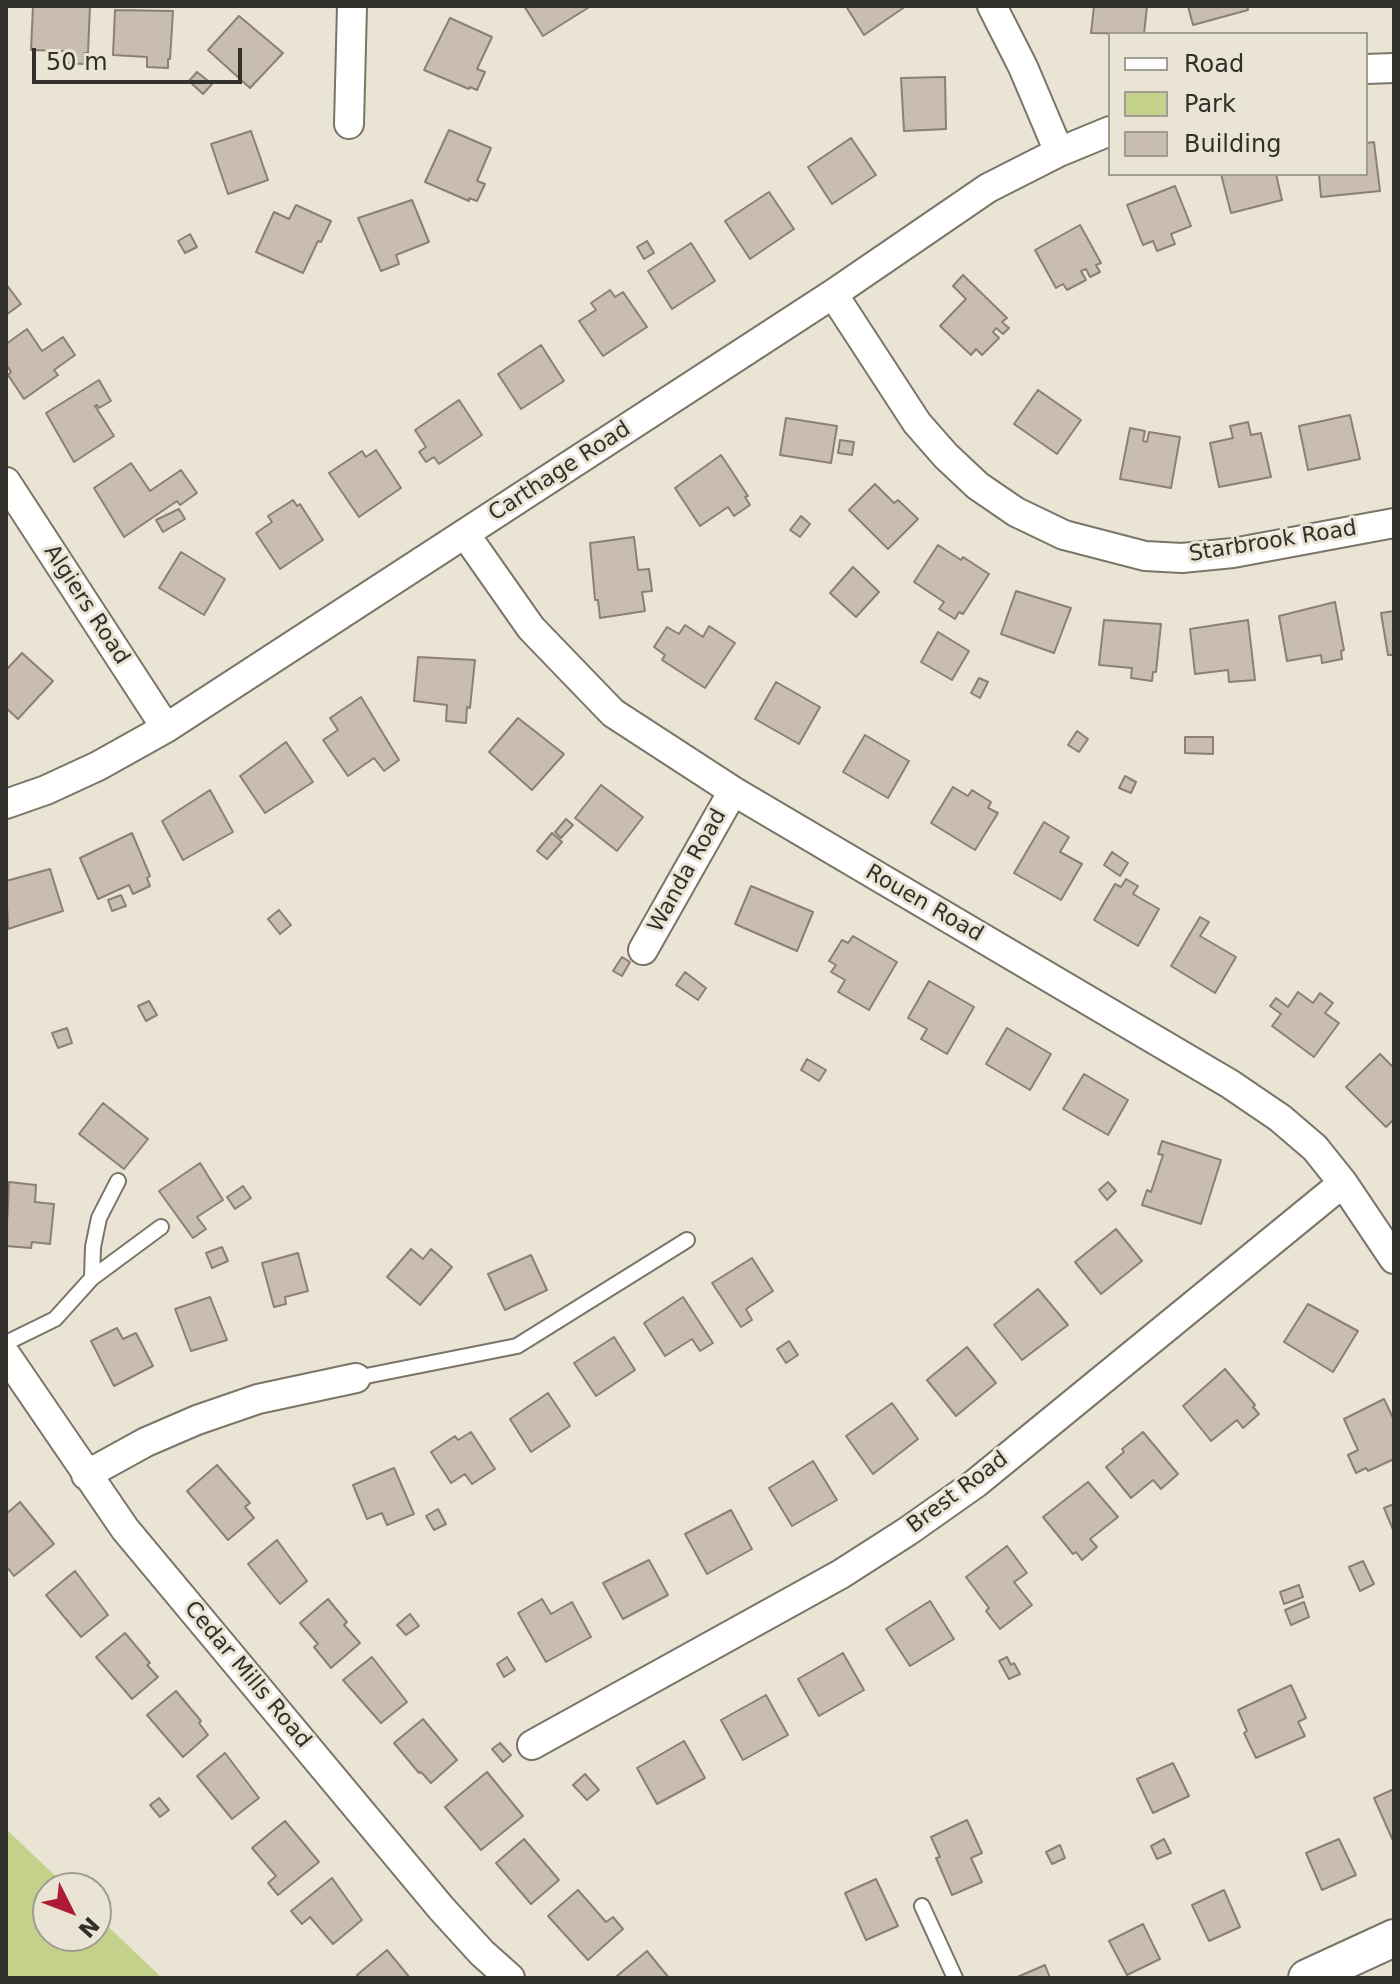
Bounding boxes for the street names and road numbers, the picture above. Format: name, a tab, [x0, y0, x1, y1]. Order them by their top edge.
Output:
street label: Carthage Road	[484, 416, 636, 528]
street label: Starbrook Road	[1187, 516, 1359, 568]
street label: Algiers Road	[37, 540, 135, 670]
street label: Wanda Road	[643, 805, 733, 937]
street label: Rouen Road	[861, 860, 987, 948]
street label: Brest Road	[902, 1447, 1014, 1539]
street label: Cedar Mills Road	[178, 1596, 316, 1754]

